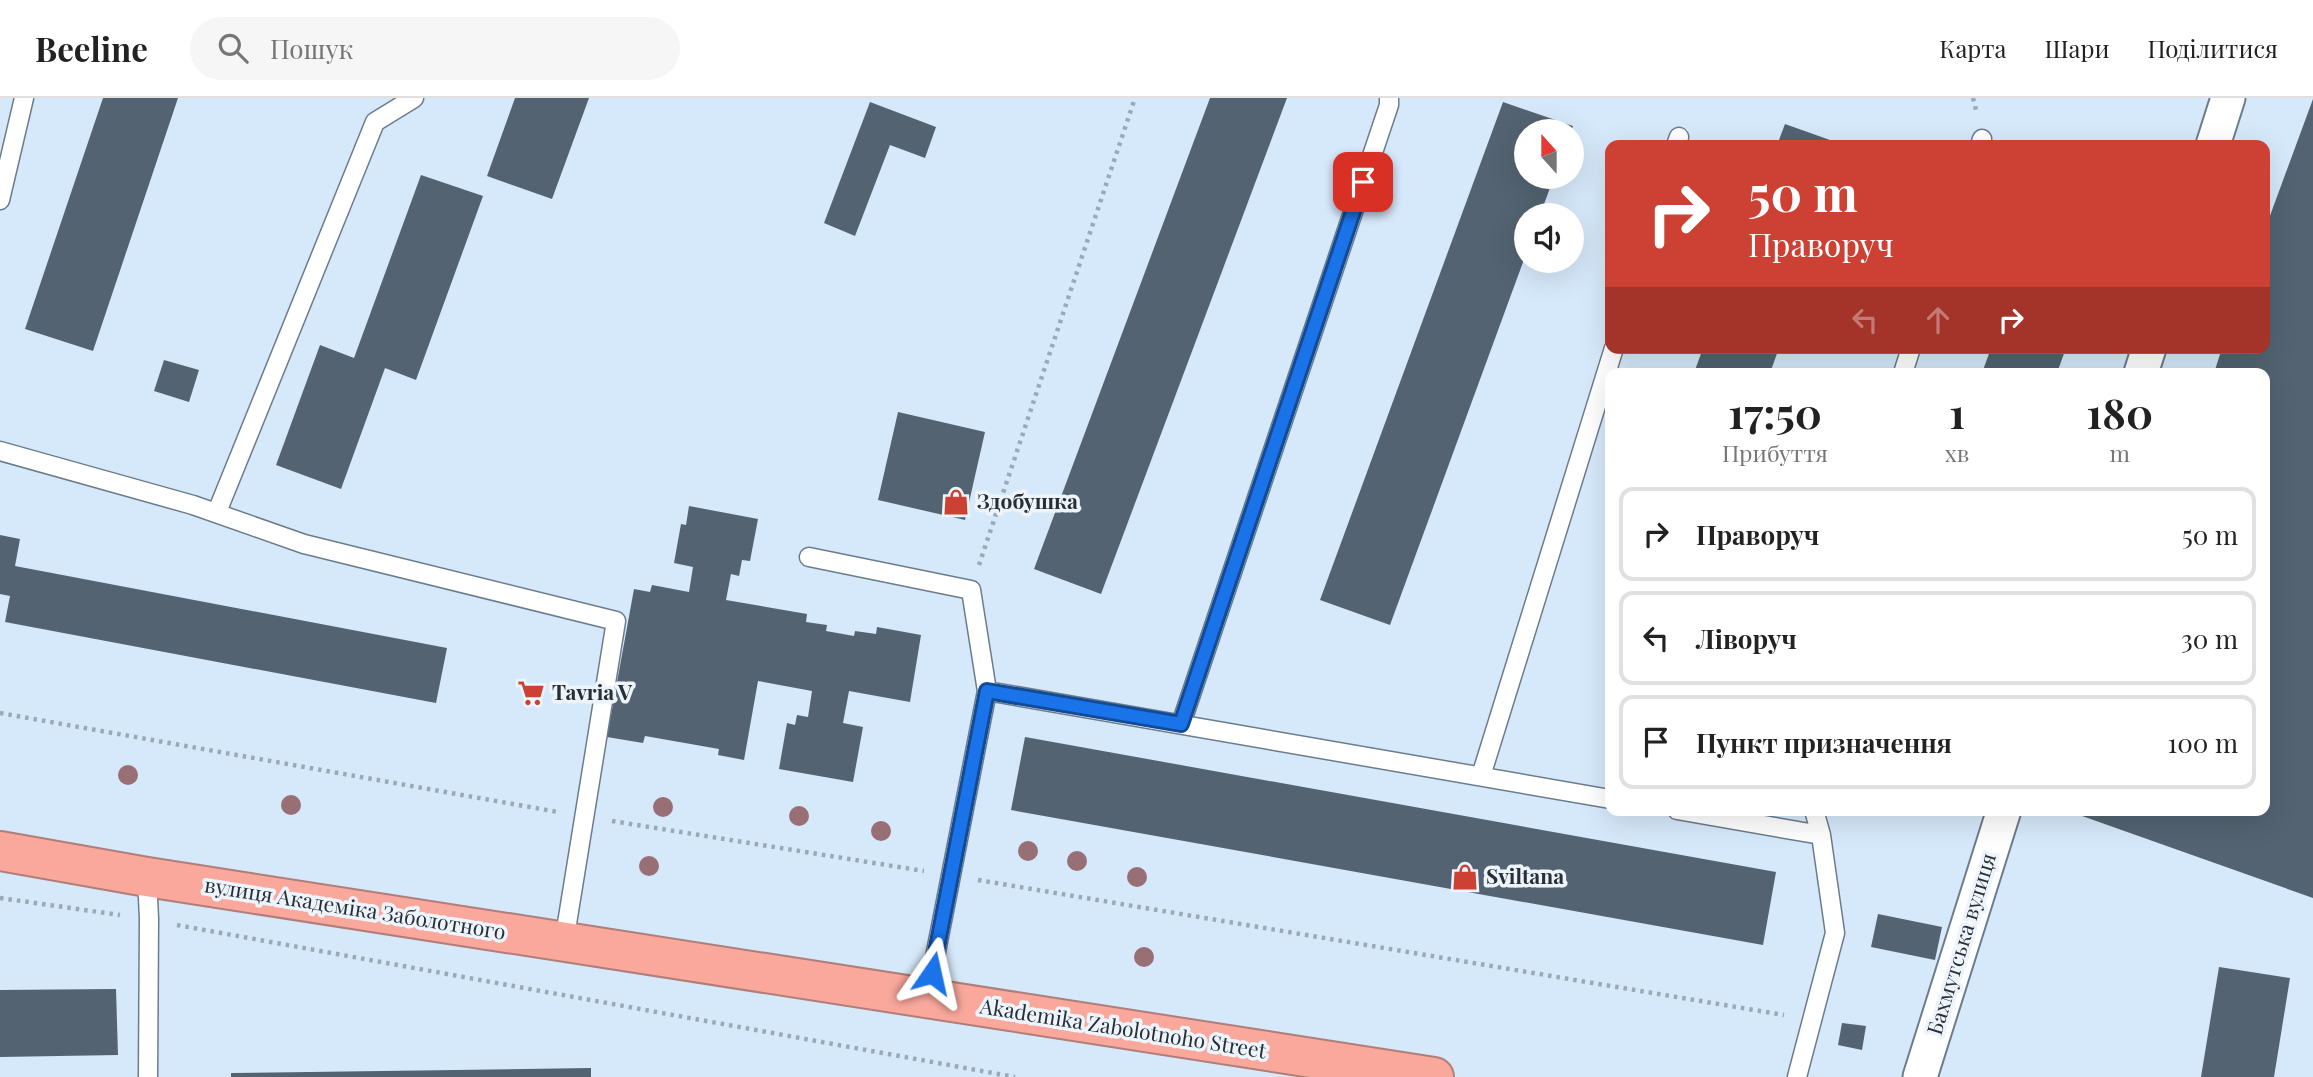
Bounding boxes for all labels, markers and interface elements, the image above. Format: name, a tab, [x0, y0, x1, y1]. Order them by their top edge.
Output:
search box	[190, 17, 680, 80]
text: Beeline	[35, 26, 148, 70]
icon: search	[214, 29, 252, 67]
text: Пошук	[270, 31, 353, 66]
text: Карта	[1939, 32, 2007, 64]
text: Шари	[2045, 32, 2110, 64]
text: Поділитися	[2148, 32, 2278, 64]
north arrow	[1514, 119, 1584, 189]
map controls	[1514, 119, 1584, 273]
pin	[1333, 152, 1393, 212]
text: 50 m	[1748, 159, 1858, 224]
icon: arrive	[1344, 163, 1382, 201]
icon: right	[1633, 168, 1724, 259]
button: sound	[1514, 203, 1584, 273]
text: Праворуч	[1748, 222, 1894, 265]
icon: left	[1846, 301, 1884, 339]
icon: ahead	[1919, 301, 1957, 339]
icon: right	[1992, 301, 2030, 339]
text: 17:50	[1728, 384, 1822, 440]
text: 1	[1949, 384, 1965, 440]
text: 180	[2086, 384, 2153, 440]
text: Прибуття	[1722, 437, 1828, 468]
text: хв	[1945, 437, 1969, 468]
text: m	[2109, 437, 2130, 468]
place label: Здобушка	[977, 486, 1078, 514]
shop icon: Здобушка	[941, 487, 971, 517]
icon: right	[1637, 515, 1675, 553]
text: Праворуч	[1696, 517, 1819, 552]
text: 50 m	[2182, 517, 2238, 552]
icon: left	[1637, 619, 1675, 657]
text: Ліворуч	[1696, 621, 1797, 656]
text: 30 m	[2181, 621, 2238, 656]
place label: Tavria V	[552, 677, 633, 705]
supermarket icon: Tavria V	[516, 678, 546, 708]
icon: arrive	[1637, 723, 1675, 761]
text: Пункт призначення	[1696, 725, 1952, 760]
text: 100 m	[2168, 725, 2238, 760]
street label: Бахмутська вулиця	[1919, 849, 2001, 1038]
place label: Sviltana	[1486, 861, 1564, 889]
shop icon: Sviltana	[1450, 862, 1480, 892]
street label: вулиця Академіка Заболотного	[203, 869, 508, 945]
position arrow	[895, 936, 969, 1010]
street label: Akademika Zabolotnoho Street	[977, 990, 1269, 1064]

